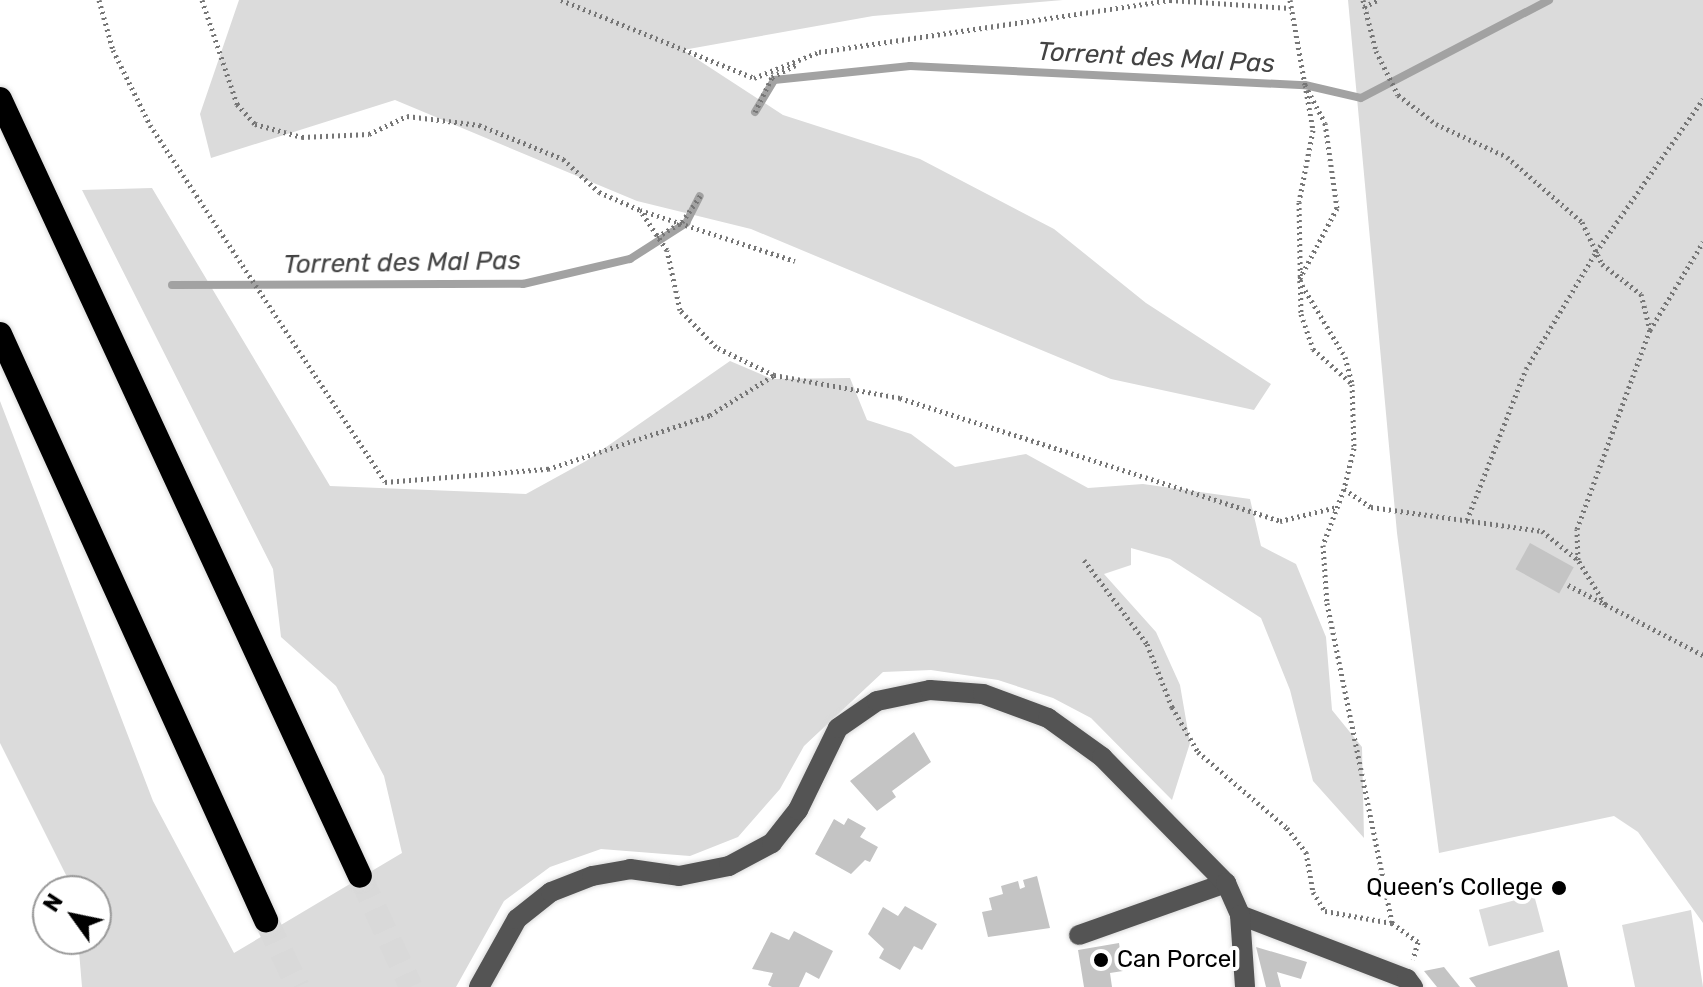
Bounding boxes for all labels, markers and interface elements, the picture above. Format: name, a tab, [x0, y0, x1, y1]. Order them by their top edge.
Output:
water label: Torrent des Mal Pas	[1037, 36, 1275, 80]
water label: Torrent des Mal Pas	[283, 245, 521, 281]
place label: Queen’s College	[1366, 874, 1543, 902]
north arrow	[32, 875, 112, 955]
marker: Queen’s College	[1550, 879, 1568, 897]
text: N	[37, 889, 69, 917]
place label: Can Porcel	[1117, 946, 1237, 974]
marker: Can Porcel	[1092, 951, 1110, 969]

